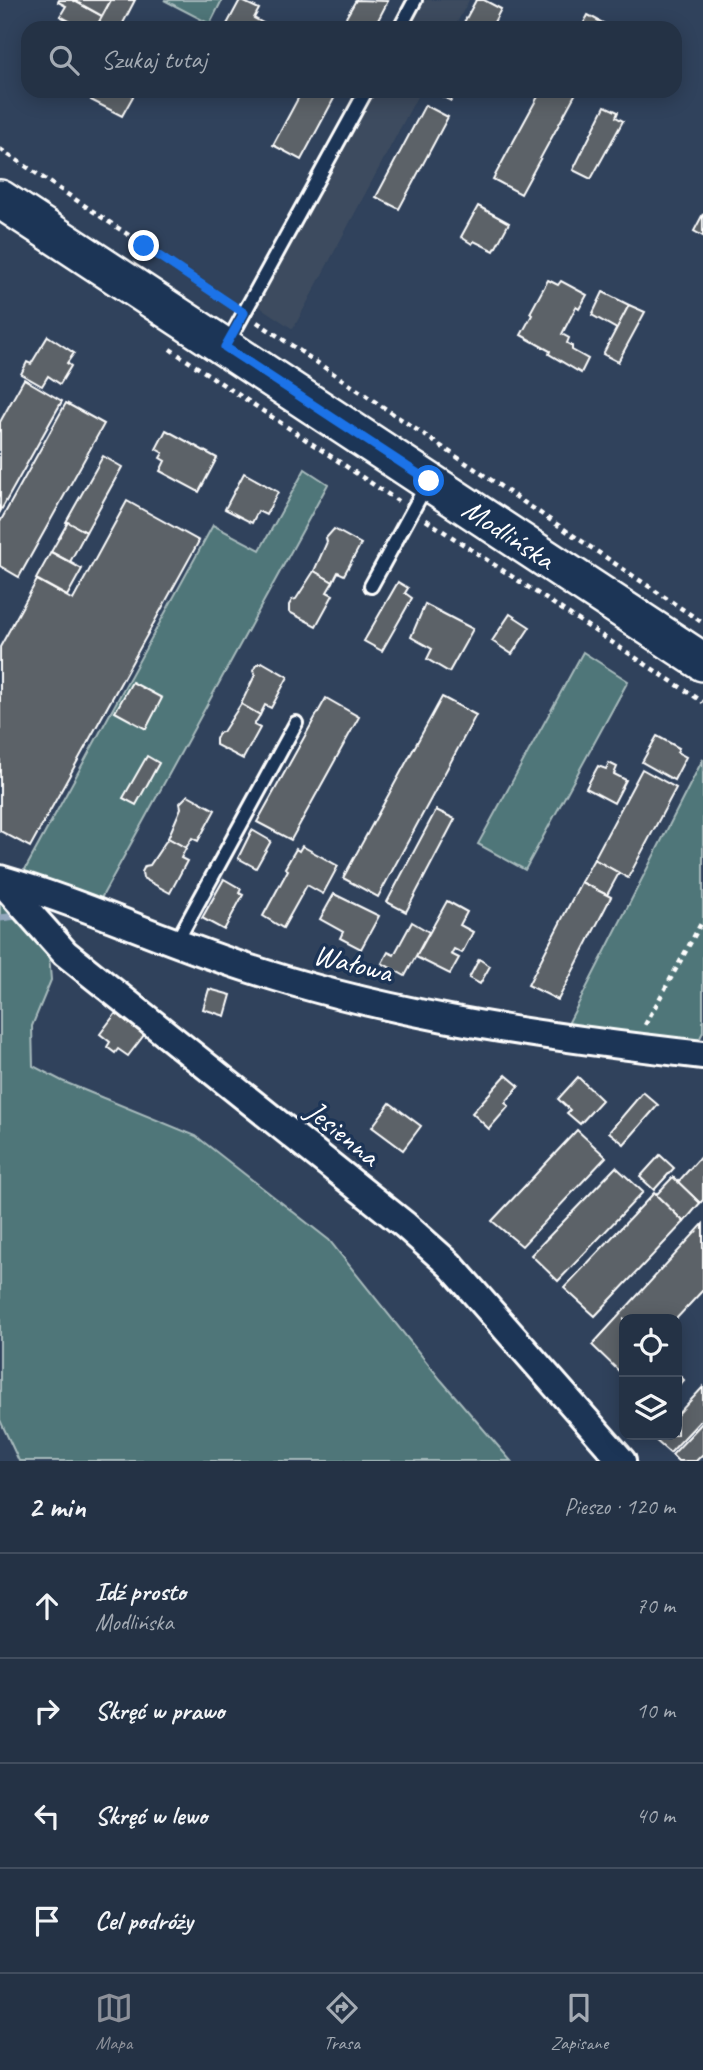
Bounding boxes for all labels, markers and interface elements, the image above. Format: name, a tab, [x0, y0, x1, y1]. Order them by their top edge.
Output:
search box	[21, 21, 682, 98]
icon: search	[45, 41, 83, 79]
text: Szukaj tutaj	[101, 43, 207, 76]
route end	[128, 230, 159, 261]
route start	[413, 465, 444, 496]
street label: Modlińska	[455, 490, 563, 579]
street label: Wałowa	[310, 935, 398, 992]
street label: Jesienna	[297, 1090, 389, 1175]
map controls	[619, 1314, 682, 1440]
button: locate	[619, 1314, 682, 1377]
button: layers	[619, 1377, 682, 1440]
text: 2 min	[28, 1488, 85, 1526]
text: Pieszo · 120 m	[564, 1492, 675, 1521]
text: Idź prosto	[95, 1575, 186, 1608]
icon: ahead	[28, 1587, 66, 1625]
text: 70 m	[636, 1591, 675, 1620]
text: Modlińska	[95, 1608, 174, 1637]
icon: right	[28, 1692, 66, 1730]
text: Skręć w prawo	[95, 1694, 224, 1727]
text: 10 m	[636, 1696, 675, 1725]
icon: left	[28, 1797, 66, 1835]
text: Skręć w lewo	[95, 1799, 207, 1832]
text: 40 m	[636, 1801, 675, 1830]
icon: arrive	[28, 1902, 66, 1940]
text: Cel podróży	[95, 1904, 193, 1937]
tab: Mapa	[95, 1989, 133, 2055]
tab: Trasa	[323, 1989, 361, 2055]
tab: Zapisane	[550, 1989, 608, 2055]

